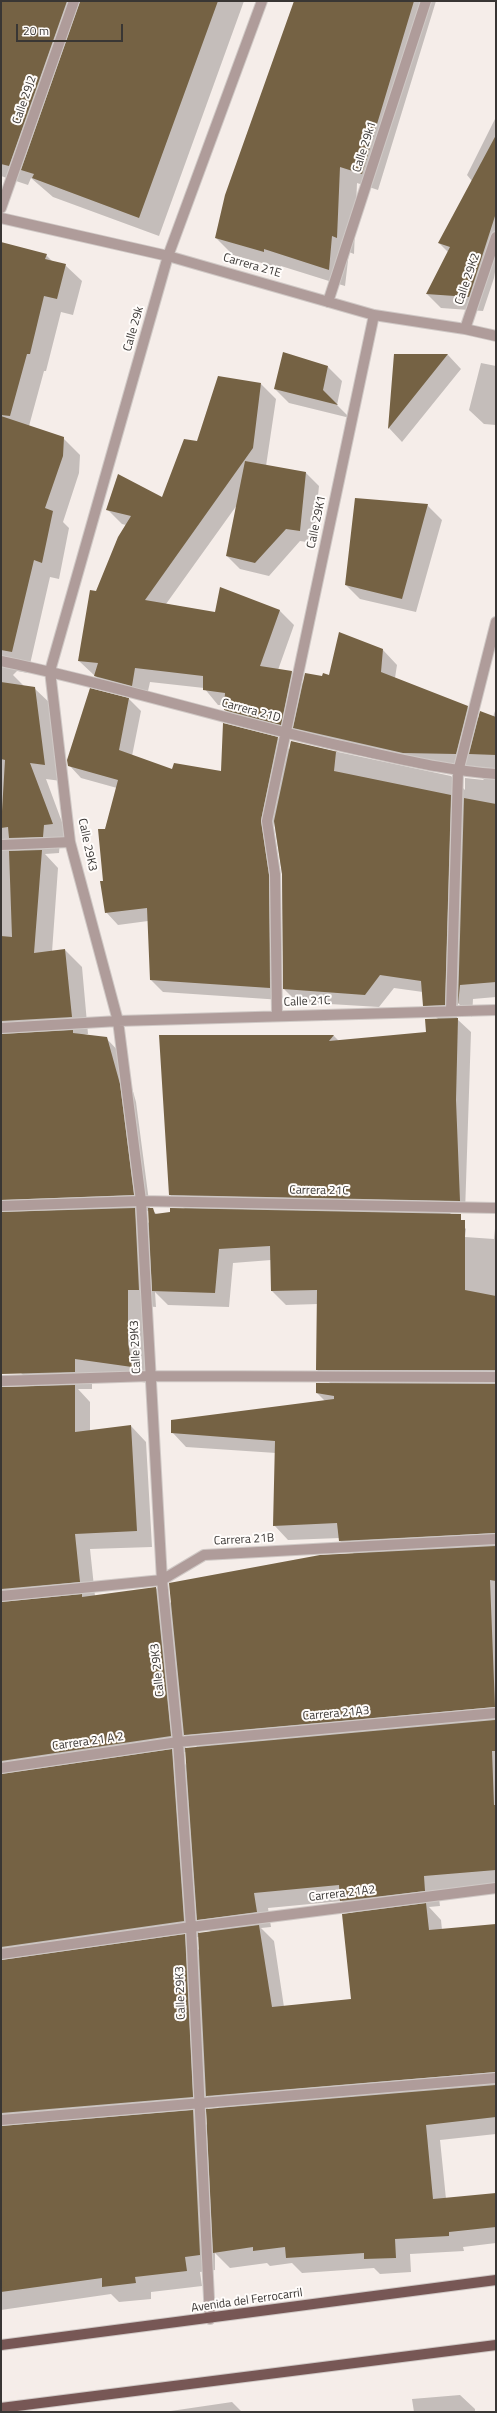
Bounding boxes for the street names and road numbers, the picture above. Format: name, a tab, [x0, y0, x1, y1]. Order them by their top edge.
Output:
street label: Calle 29J2	[10, 74, 40, 126]
street label: Calle 29k1	[350, 120, 380, 174]
street label: Carrera 21E	[221, 251, 283, 281]
street label: Calle 29K2	[452, 251, 484, 307]
street label: Calle 29k	[121, 305, 147, 353]
street label: Calle 29K1	[304, 494, 330, 550]
street label: Carrera 21D	[220, 696, 282, 726]
street label: Calle 29K3	[74, 817, 100, 873]
street label: Calle 21C	[283, 994, 331, 1010]
street label: Carrera 21C	[289, 1183, 349, 1199]
street label: Calle 29K3	[127, 1320, 145, 1374]
street label: Carrera 21B	[213, 1531, 275, 1549]
street label: Calle 29K3	[148, 1643, 168, 1697]
street label: Carrera 21A3	[302, 1704, 370, 1724]
street label: Carrera 21 A 2	[51, 1730, 125, 1754]
street label: Carrera 21A2	[308, 1883, 376, 1905]
street label: Calle 29K3	[173, 1966, 189, 2020]
street label: Avenida del Ferrocarril	[190, 2286, 304, 2316]

